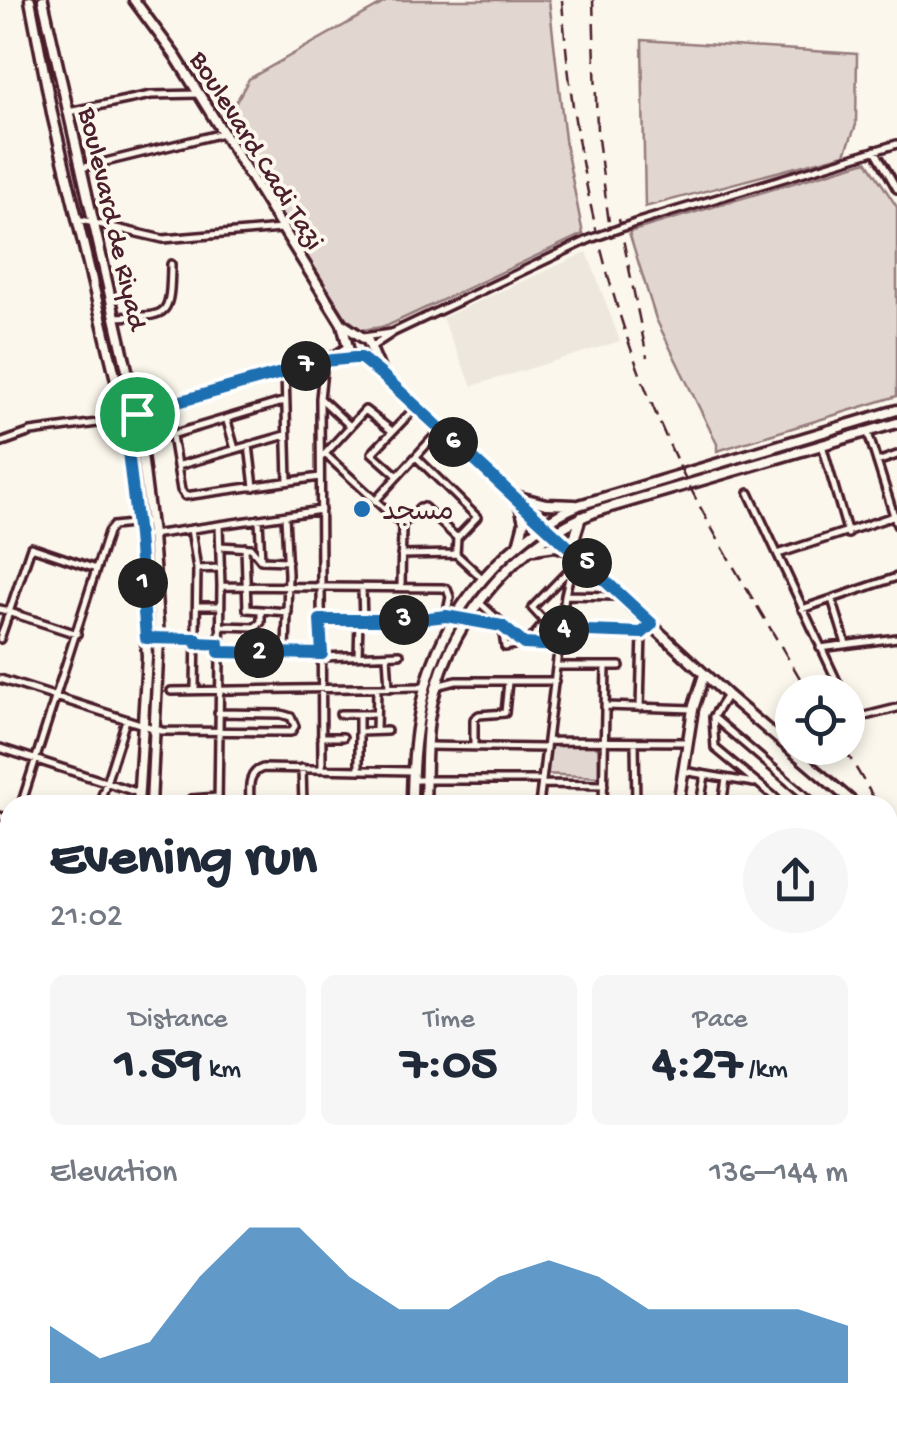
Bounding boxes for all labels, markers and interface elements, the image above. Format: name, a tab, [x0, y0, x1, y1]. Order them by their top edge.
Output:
street label: Boulevard Cadi Tazi	[180, 45, 330, 257]
street label: Boulevard de Riyad	[69, 104, 153, 336]
pin: 7	[281, 341, 331, 391]
text: 7	[299, 349, 313, 382]
pin	[95, 372, 180, 457]
icon: arrive	[110, 387, 165, 442]
pin: 6	[428, 417, 478, 467]
text: 6	[446, 425, 460, 458]
place label: مسجد	[382, 497, 454, 530]
marker: مسجد	[351, 498, 373, 520]
pin: 5	[562, 538, 612, 588]
text: 5	[580, 546, 594, 579]
pin: 1	[118, 558, 168, 608]
text: 1	[137, 566, 149, 599]
pin: 3	[379, 595, 429, 645]
text: 3	[397, 603, 411, 636]
pin: 4	[539, 605, 589, 655]
text: 4	[557, 613, 571, 646]
pin: 2	[234, 628, 284, 678]
text: 2	[252, 636, 266, 669]
map controls	[775, 675, 865, 765]
button: locate	[775, 675, 865, 765]
button: share	[743, 828, 848, 933]
text: Evening run	[50, 829, 317, 893]
text: 21:02	[50, 899, 123, 937]
text: Distance	[129, 1004, 227, 1037]
text: Time	[423, 1004, 475, 1037]
text: Pace	[693, 1004, 747, 1037]
text: 1.59	[115, 1037, 202, 1096]
text: 7:05	[401, 1037, 497, 1096]
text: 4:27	[652, 1037, 742, 1096]
text: km	[202, 1054, 241, 1087]
text: /km	[742, 1054, 788, 1087]
text: Elevation	[50, 1155, 177, 1193]
text: 136–144 m	[709, 1155, 848, 1193]

